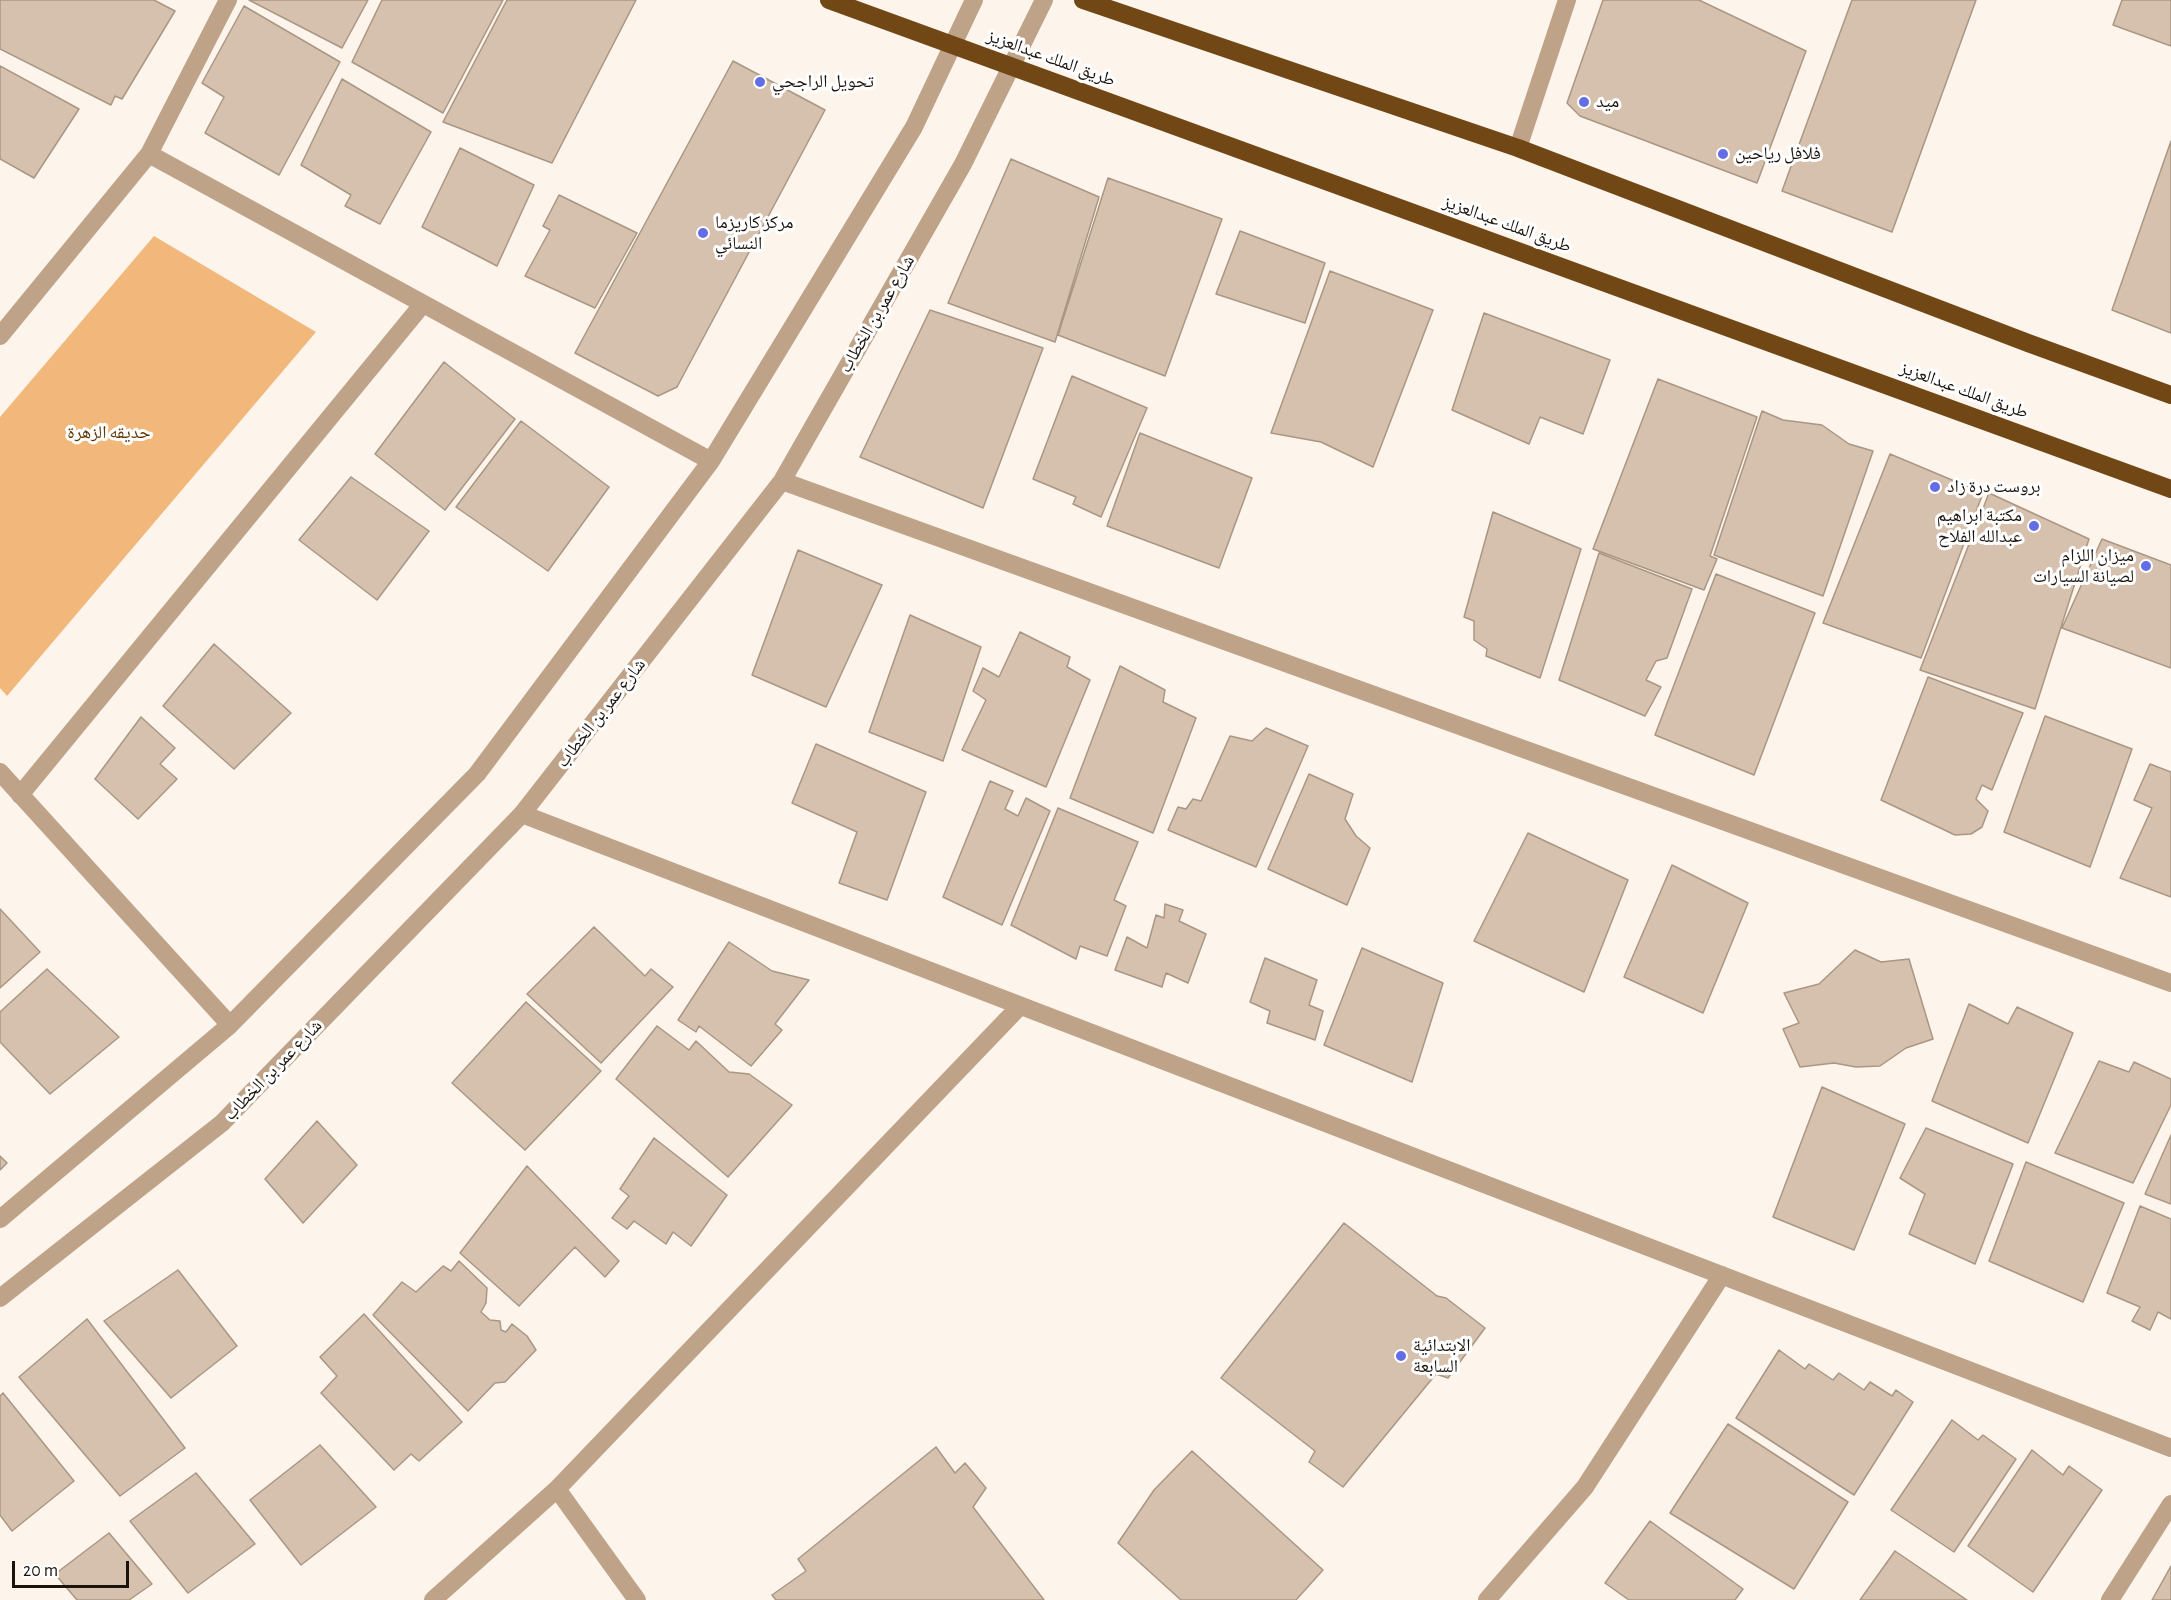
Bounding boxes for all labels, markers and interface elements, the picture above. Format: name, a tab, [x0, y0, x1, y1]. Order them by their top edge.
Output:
street label: طريق الملك عبدالعزيز	[984, 25, 1118, 91]
place label: تحويل الراجحي	[772, 71, 874, 93]
marker: تحويل الراجحي	[753, 75, 767, 89]
place label: ميد	[1596, 91, 1619, 113]
marker: ميد	[1577, 95, 1591, 109]
place label: فلافل رياحين	[1735, 143, 1821, 165]
marker: فلافل رياحين	[1716, 147, 1730, 161]
street label: طريق الملك عبدالعزيز	[1440, 191, 1574, 257]
place label: مركز كاريزما النسائي	[715, 212, 793, 254]
marker: مركز كاريزما النسائي	[696, 226, 710, 240]
street label: شارع عمر بن الخطاب	[835, 251, 919, 377]
street label: طريق الملك عبدالعزيز	[1897, 357, 2031, 423]
park label: حديقه الزهرة	[67, 422, 151, 444]
place label: بروست درة زاد	[1947, 476, 2041, 498]
marker: بروست درة زاد	[1928, 480, 1942, 494]
place label: مكتبة ابراهيم عبدالله الفلاح	[1937, 505, 2022, 548]
marker: مكتبة ابراهيم عبدالله الفلاح	[2027, 519, 2041, 533]
place label: ميزان اللزام لصيانة السيارات	[2033, 545, 2134, 588]
marker: ميزان اللزام لصيانة السيارات	[2139, 559, 2153, 573]
street label: شارع عمر بن الخطاب	[552, 654, 650, 772]
street label: شارع عمر بن الخطاب	[219, 1015, 327, 1125]
place label: الابتدائية السابعة	[1413, 1335, 1470, 1378]
marker: الابتدائية السابعة	[1394, 1349, 1408, 1363]
scale bar	[15, 1549, 132, 1587]
text: 20 m	[23, 1562, 58, 1580]

